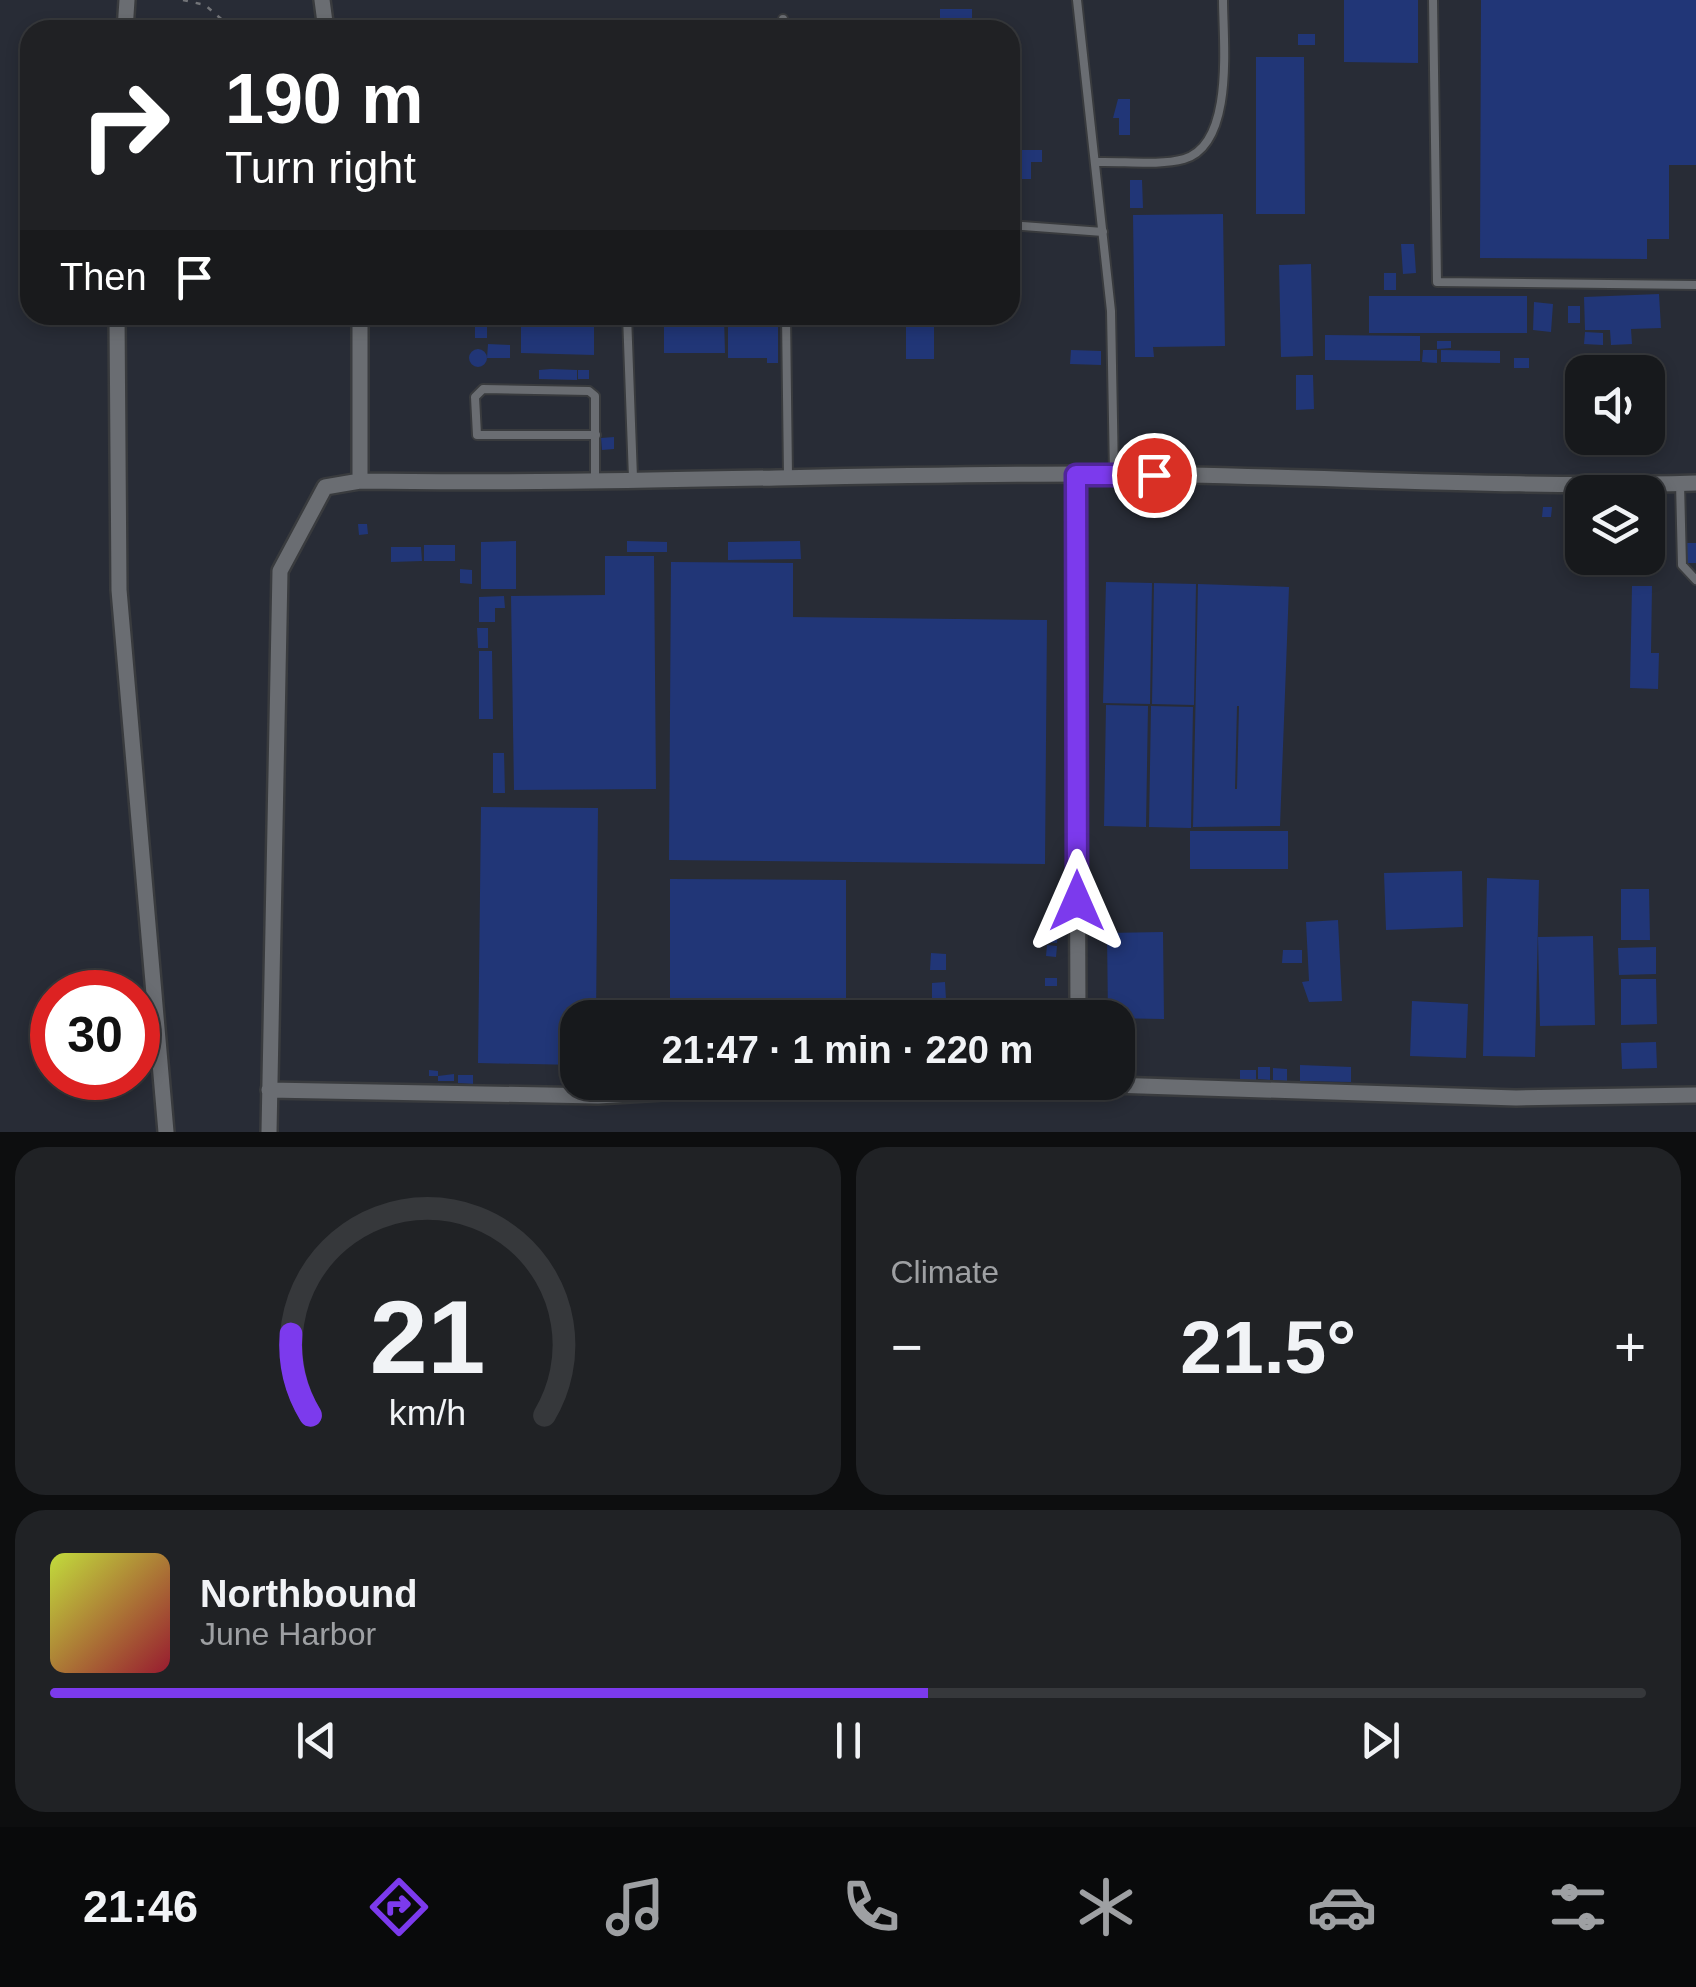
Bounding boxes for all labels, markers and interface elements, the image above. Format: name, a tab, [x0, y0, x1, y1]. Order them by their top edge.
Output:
icon: right	[60, 60, 190, 190]
text: 190 m	[225, 60, 423, 138]
text: Turn right	[225, 142, 416, 193]
icon: arrive	[167, 250, 222, 305]
text: Then	[60, 256, 147, 298]
map controls	[1565, 355, 1665, 575]
button: sound	[1565, 355, 1665, 455]
pin	[1112, 433, 1197, 518]
icon: arrive	[1127, 448, 1182, 503]
button: layers	[1565, 475, 1665, 575]
position arrow	[1025, 849, 1129, 953]
speed limit sign: 30	[30, 970, 160, 1100]
text: 21:47 · 1 min · 220 m	[662, 1029, 1033, 1071]
text: Climate	[891, 1254, 999, 1290]
text: 21	[370, 1279, 486, 1395]
text: 21.5°	[1180, 1305, 1356, 1389]
text: −	[891, 1316, 923, 1378]
text: +	[1614, 1316, 1646, 1378]
text: km/h	[389, 1393, 466, 1433]
text: Northbound	[200, 1573, 417, 1615]
text: June Harbor	[200, 1616, 376, 1652]
icon: previous	[289, 1713, 344, 1768]
icon: pause	[821, 1713, 876, 1768]
icon: next	[1353, 1713, 1408, 1768]
icon: directions	[364, 1872, 434, 1942]
icon: music	[600, 1872, 670, 1942]
icon: phone	[836, 1872, 906, 1942]
icon: climate	[1071, 1872, 1141, 1942]
icon: car	[1307, 1872, 1377, 1942]
icon: filters	[1543, 1872, 1613, 1942]
text: 21:46	[83, 1881, 198, 1932]

